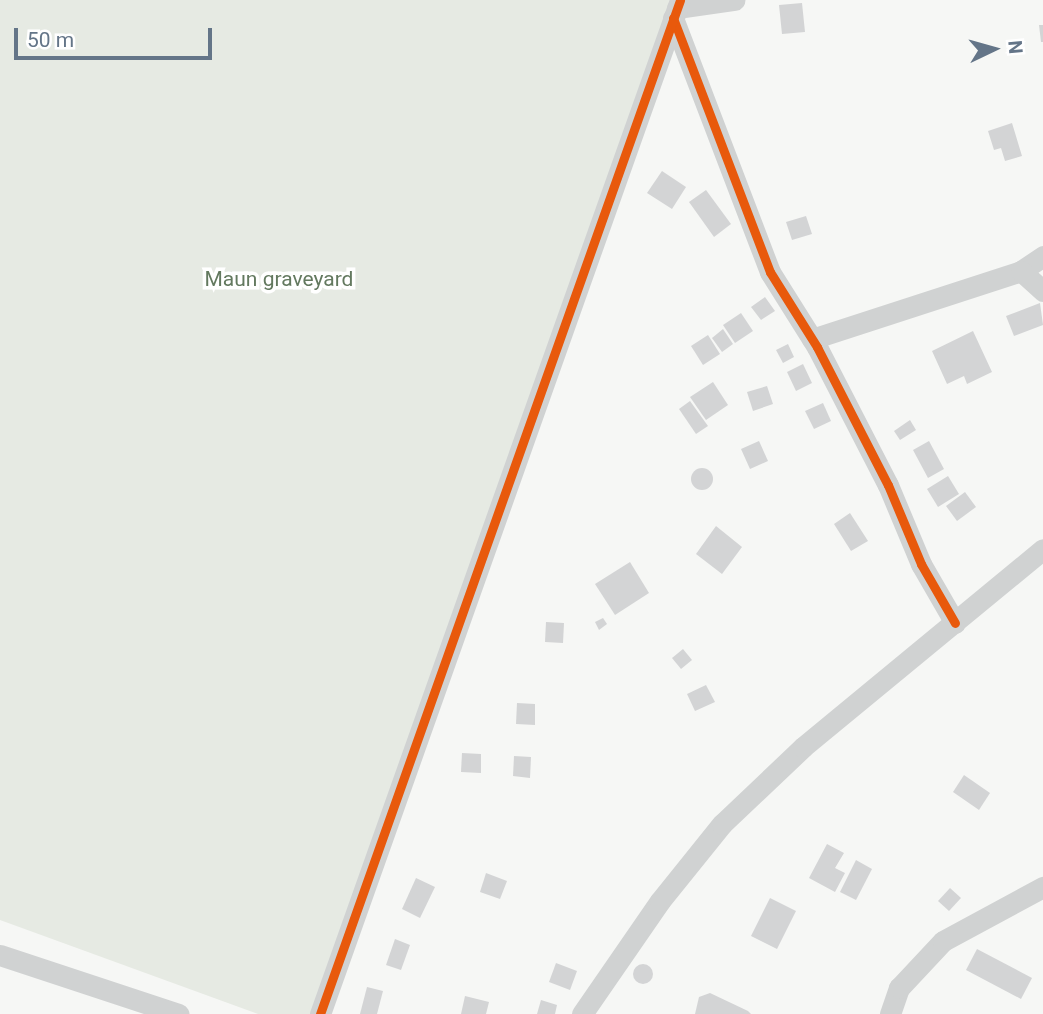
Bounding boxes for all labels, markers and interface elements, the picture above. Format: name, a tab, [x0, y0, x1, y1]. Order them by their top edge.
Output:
scale bar	[18, 14, 215, 58]
north arrow	[959, 14, 1029, 84]
text: 50 m	[27, 28, 74, 52]
text: N	[1003, 39, 1027, 55]
park label: Maun graveyard	[205, 266, 353, 292]

